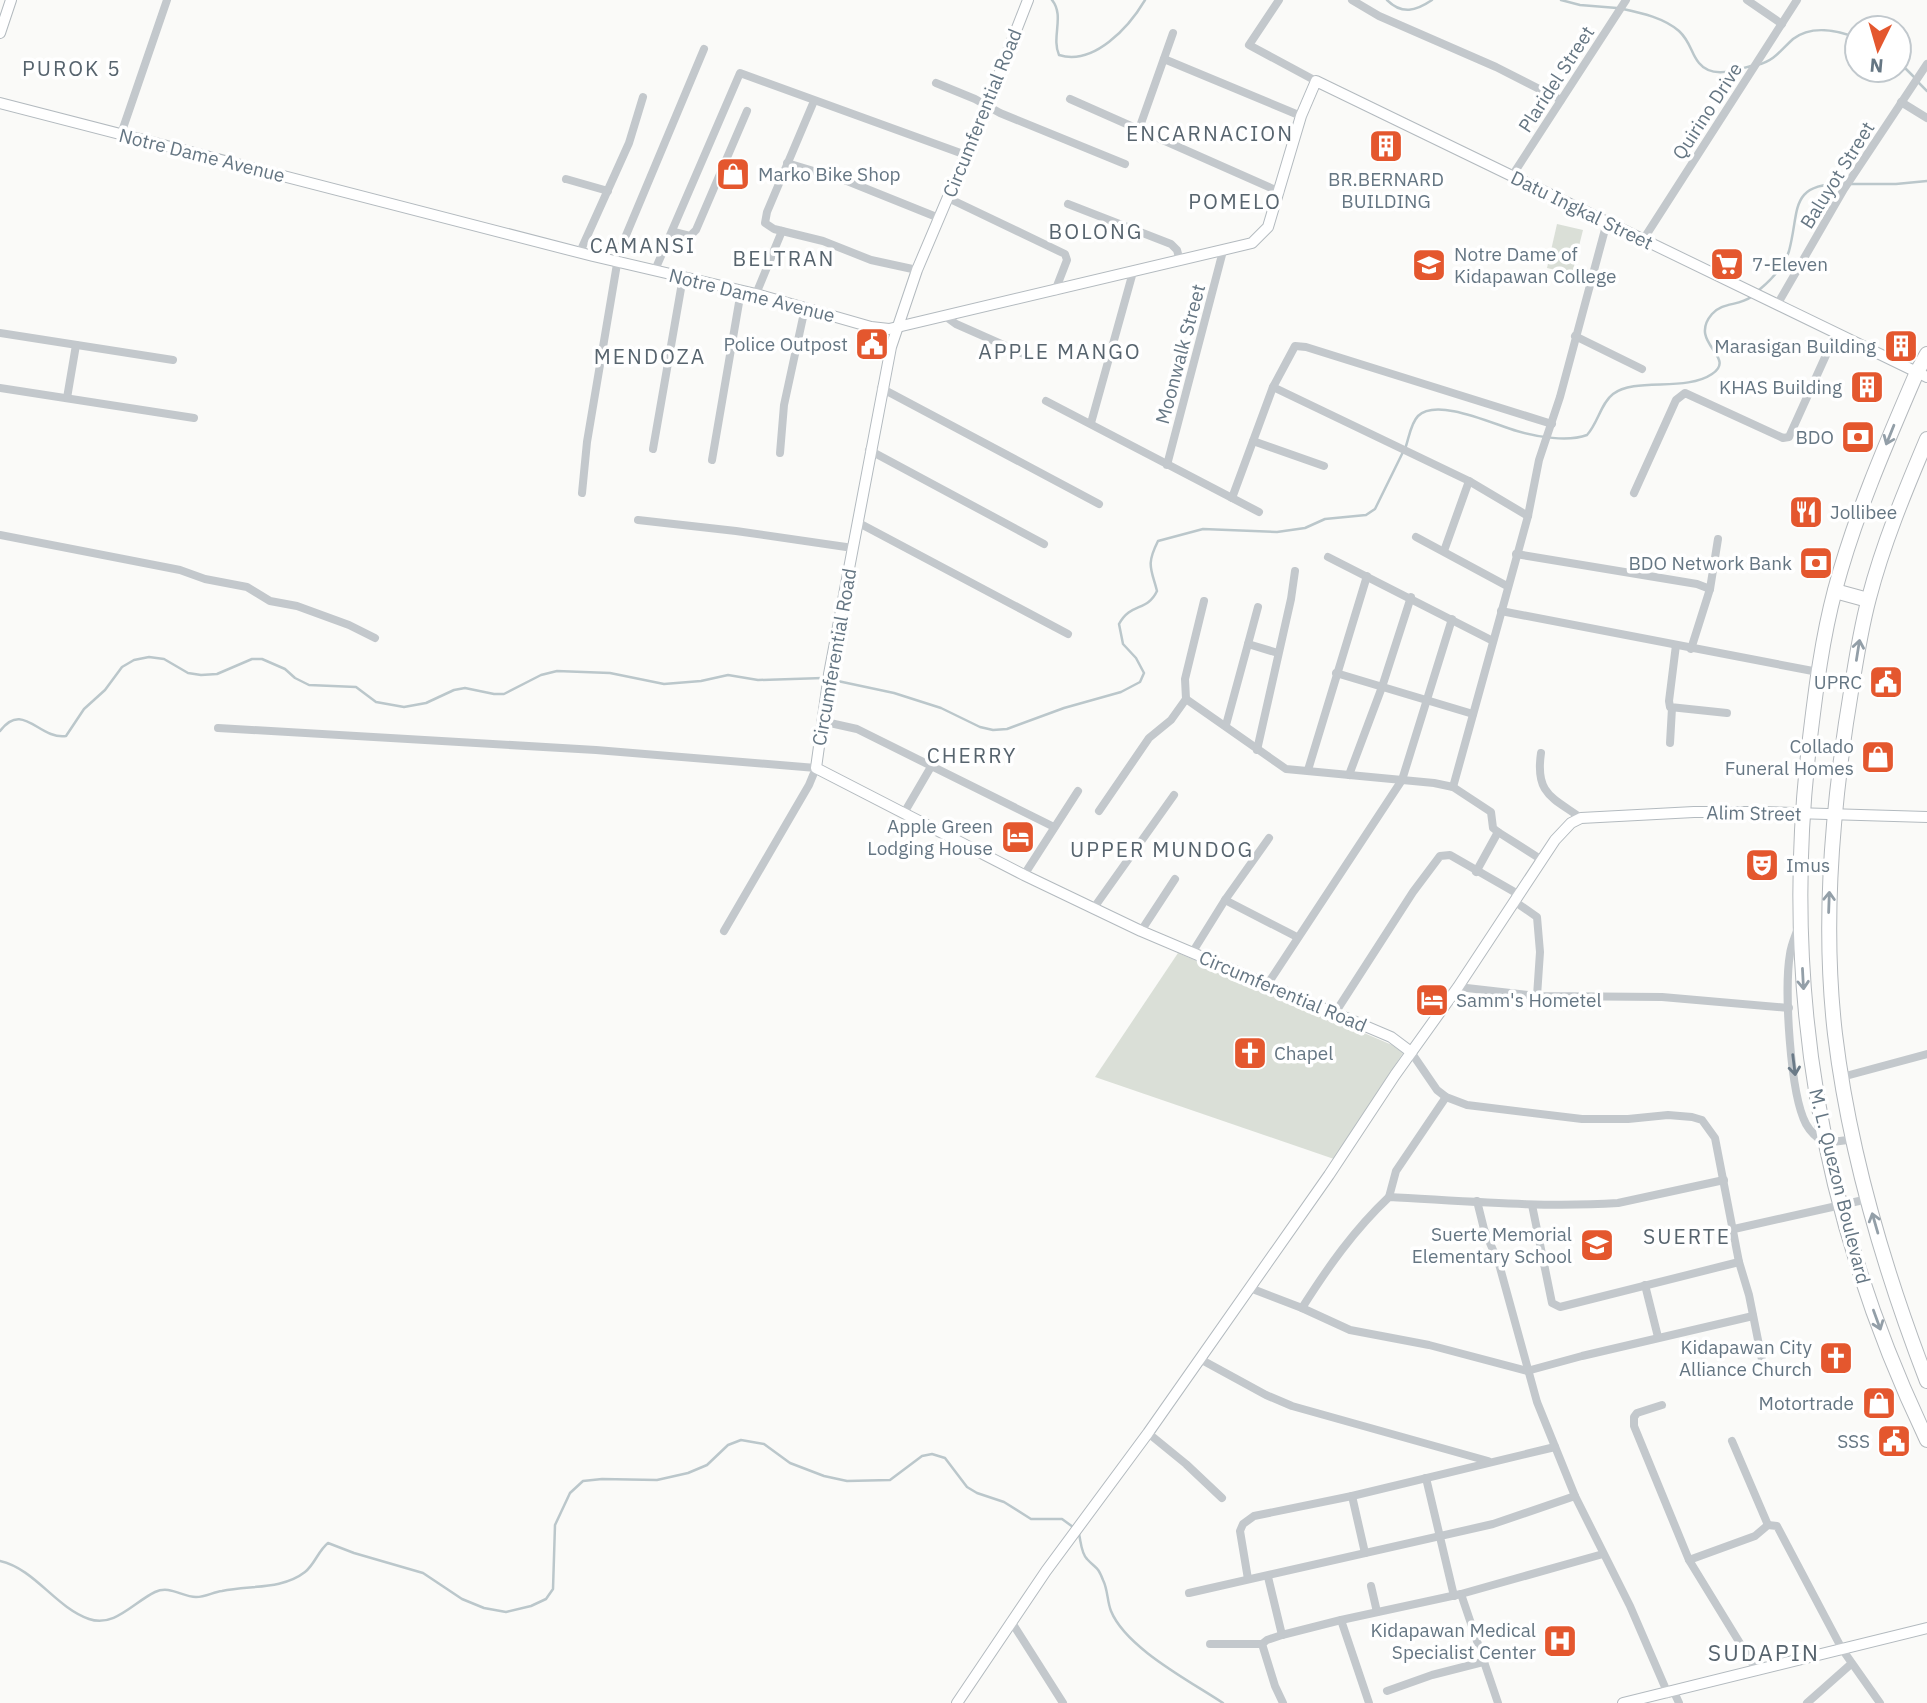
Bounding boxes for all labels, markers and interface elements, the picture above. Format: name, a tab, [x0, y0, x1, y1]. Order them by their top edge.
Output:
north arrow	[1843, 14, 1913, 84]
street label: Plaridel Street	[1513, 21, 1599, 137]
street label: Circumferential Road	[937, 25, 1027, 201]
text: N	[1869, 53, 1884, 78]
district label: PUROK 5	[22, 54, 122, 82]
street label: Quirino Drive	[1667, 58, 1747, 164]
street label: Baluyot Street	[1795, 117, 1879, 233]
district label: ENCARNACION	[1126, 119, 1294, 147]
street label: Notre Dame Avenue	[116, 123, 288, 187]
building icon: BR.BERNARD BUILDING	[1367, 127, 1405, 165]
shop icon: Marko Bike Shop	[714, 155, 752, 193]
place label: Marko Bike Shop	[758, 162, 901, 186]
street label: Datu Ingkal Street	[1507, 165, 1657, 255]
place label: BR.BERNARD BUILDING	[1328, 167, 1444, 213]
district label: POMELO	[1188, 187, 1282, 215]
district label: BOLONG	[1049, 217, 1143, 245]
district label: CAMANSI	[590, 231, 696, 259]
place label: Notre Dame of Kidapawan College	[1454, 242, 1616, 288]
district label: BELTRAN	[733, 244, 835, 272]
supermarket icon: 7-Eleven	[1708, 245, 1746, 283]
school or university icon: Notre Dame of Kidapawan College	[1410, 246, 1448, 284]
place label: 7-Eleven	[1752, 252, 1828, 276]
street label: Notre Dame Avenue	[666, 263, 838, 327]
street label: Moonwalk Street	[1150, 281, 1210, 427]
public building icon: Police Outpost	[853, 325, 891, 363]
building icon: Marasigan Building	[1882, 327, 1920, 365]
place label: Police Outpost	[724, 332, 848, 356]
place label: Marasigan Building	[1714, 334, 1876, 358]
district label: APPLE MANGO	[978, 337, 1142, 365]
district label: MENDOZA	[594, 342, 706, 370]
building icon: KHAS Building	[1848, 368, 1886, 406]
place label: KHAS Building	[1719, 375, 1842, 399]
bank icon: BDO	[1839, 418, 1877, 456]
one-way arrow	[1883, 424, 1896, 445]
place label: BDO	[1795, 425, 1834, 449]
restaurant icon: Jollibee	[1787, 493, 1825, 531]
place label: Jollibee	[1830, 500, 1897, 524]
bank icon: BDO Network Bank	[1797, 544, 1835, 582]
place label: BDO Network Bank	[1628, 551, 1792, 575]
street label: Circumferential Road	[807, 566, 861, 748]
one-way arrow	[1852, 639, 1865, 662]
public building icon: UPRC	[1867, 663, 1905, 701]
place label: UPRC	[1814, 670, 1862, 694]
place label: Collado Funeral Homes	[1725, 734, 1854, 780]
shop icon: Collado Funeral Homes	[1859, 738, 1897, 776]
district label: CHERRY	[927, 741, 1017, 769]
street label: Alim Street	[1706, 800, 1802, 826]
place label: Apple Green Lodging House	[867, 814, 993, 860]
hotel icon: Apple Green Lodging House	[999, 818, 1037, 856]
district label: UPPER MUNDOG	[1070, 835, 1254, 863]
theatre icon: Imus	[1743, 846, 1781, 884]
place label: Imus	[1786, 853, 1830, 877]
one-way arrow	[1823, 891, 1836, 914]
street label: Circumferential Road	[1196, 945, 1370, 1037]
one-way arrow	[1796, 967, 1809, 990]
hotel icon: Samm's Hometel	[1413, 981, 1451, 1019]
place label: Samm's Hometel	[1456, 988, 1602, 1012]
church icon: Chapel	[1231, 1034, 1269, 1072]
place label: Chapel	[1274, 1041, 1333, 1065]
one-way arrow	[1787, 1053, 1800, 1076]
street label: M. L. Quezon Boulevard	[1804, 1086, 1876, 1286]
one-way arrow	[1867, 1213, 1880, 1235]
place label: Suerte Memorial Elementary School	[1412, 1222, 1572, 1268]
district label: SUERTE	[1643, 1222, 1731, 1250]
school or university icon: Suerte Memorial Elementary School	[1578, 1226, 1616, 1264]
one-way arrow	[1872, 1308, 1884, 1330]
place label: Kidapawan City Alliance Church	[1679, 1335, 1813, 1381]
church icon: Kidapawan City Alliance Church	[1817, 1339, 1855, 1377]
shop icon: Motortrade	[1860, 1384, 1898, 1422]
place label: Motortrade	[1758, 1391, 1854, 1415]
public building icon: SSS	[1875, 1422, 1913, 1460]
place label: SSS	[1837, 1429, 1870, 1453]
place label: Kidapawan Medical Specialist Center	[1371, 1618, 1536, 1664]
hospital icon: Kidapawan Medical Specialist Center	[1541, 1622, 1579, 1660]
district label: SUDAPIN	[1708, 1637, 1820, 1667]

